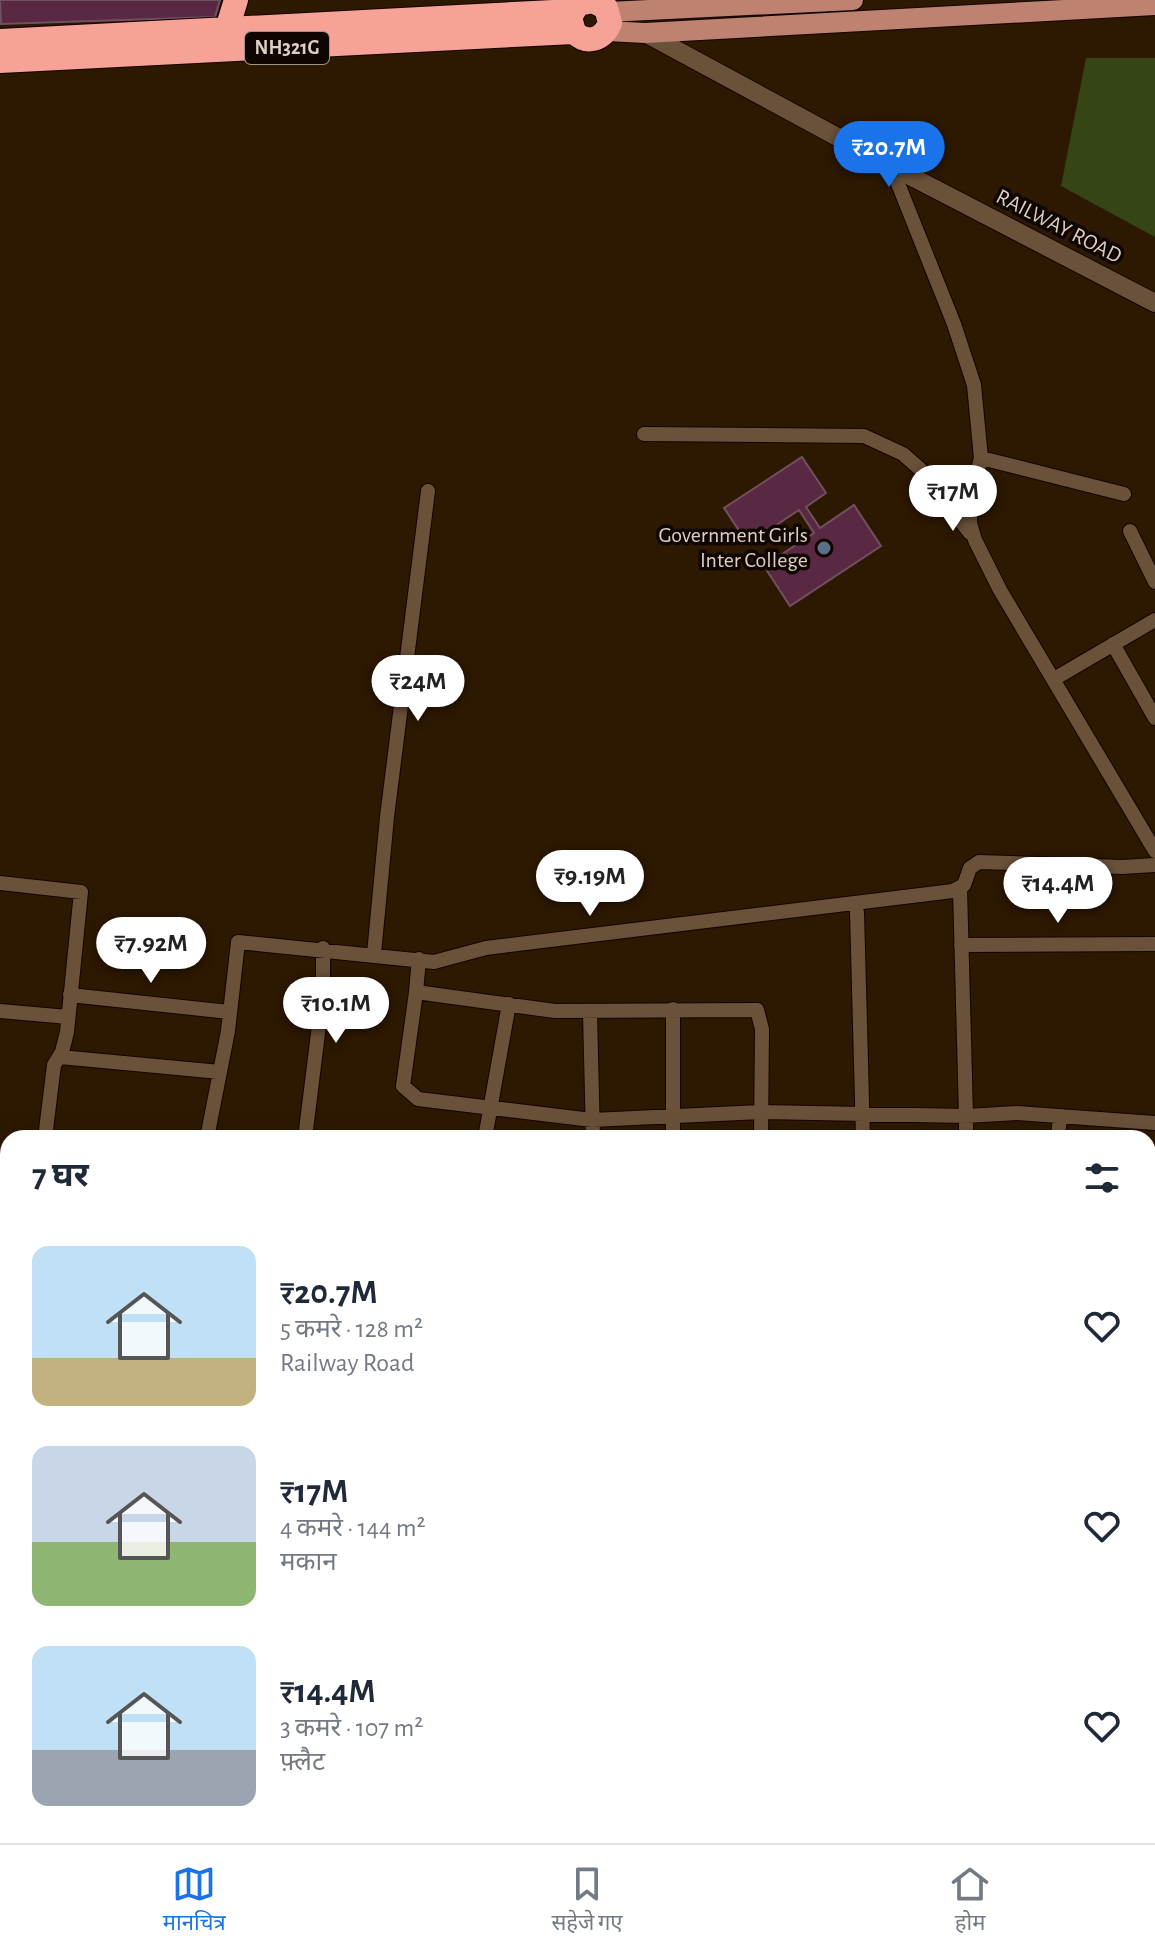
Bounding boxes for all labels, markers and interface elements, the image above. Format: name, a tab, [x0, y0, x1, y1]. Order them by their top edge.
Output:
road number: NH321G	[245, 32, 329, 64]
pin: ₹20.7M	[824, 121, 954, 189]
text: ₹20.7M	[852, 134, 926, 160]
street label: RAILWAY ROAD	[993, 185, 1125, 267]
pin: ₹17M	[906, 465, 1000, 533]
text: ₹17M	[927, 478, 979, 504]
place label: Government Girls Inter College	[658, 524, 808, 571]
marker: Government Girls Inter College	[815, 539, 833, 557]
pin: ₹24M	[371, 655, 465, 723]
text: ₹24M	[390, 668, 446, 694]
pin: ₹9.19M	[525, 850, 655, 918]
pin: ₹14.4M	[993, 857, 1123, 925]
text: ₹9.19M	[554, 863, 626, 889]
text: ₹14.4M	[1021, 870, 1095, 896]
pin: ₹7.92M	[86, 917, 216, 985]
text: ₹7.92M	[114, 930, 188, 956]
pin: ₹10.1M	[271, 977, 401, 1045]
text: ₹10.1M	[301, 990, 371, 1016]
icon: filters	[1080, 1156, 1124, 1200]
text: 7 घर	[32, 1159, 89, 1193]
text: ₹20.7M	[280, 1276, 378, 1310]
icon: home	[96, 1278, 192, 1374]
icon: heart	[1080, 1304, 1124, 1348]
text: 5 कमरे · 128 m²	[280, 1316, 423, 1342]
text: Railway Road	[280, 1350, 415, 1376]
text: ₹17M	[280, 1475, 348, 1509]
icon: home	[96, 1478, 192, 1574]
icon: heart	[1080, 1504, 1124, 1548]
text: 4 कमरे · 144 m²	[280, 1515, 426, 1541]
text: मकान	[280, 1549, 337, 1575]
text: ₹14.4M	[280, 1675, 376, 1709]
icon: home	[96, 1678, 192, 1774]
icon: heart	[1080, 1704, 1124, 1748]
text: 3 कमरे · 107 m²	[280, 1715, 423, 1741]
text: फ़्लैट	[280, 1749, 325, 1775]
tab: मानचित्र	[163, 1862, 226, 1939]
tab: सहेजे गए	[551, 1862, 622, 1939]
tab: होम	[948, 1862, 992, 1939]

